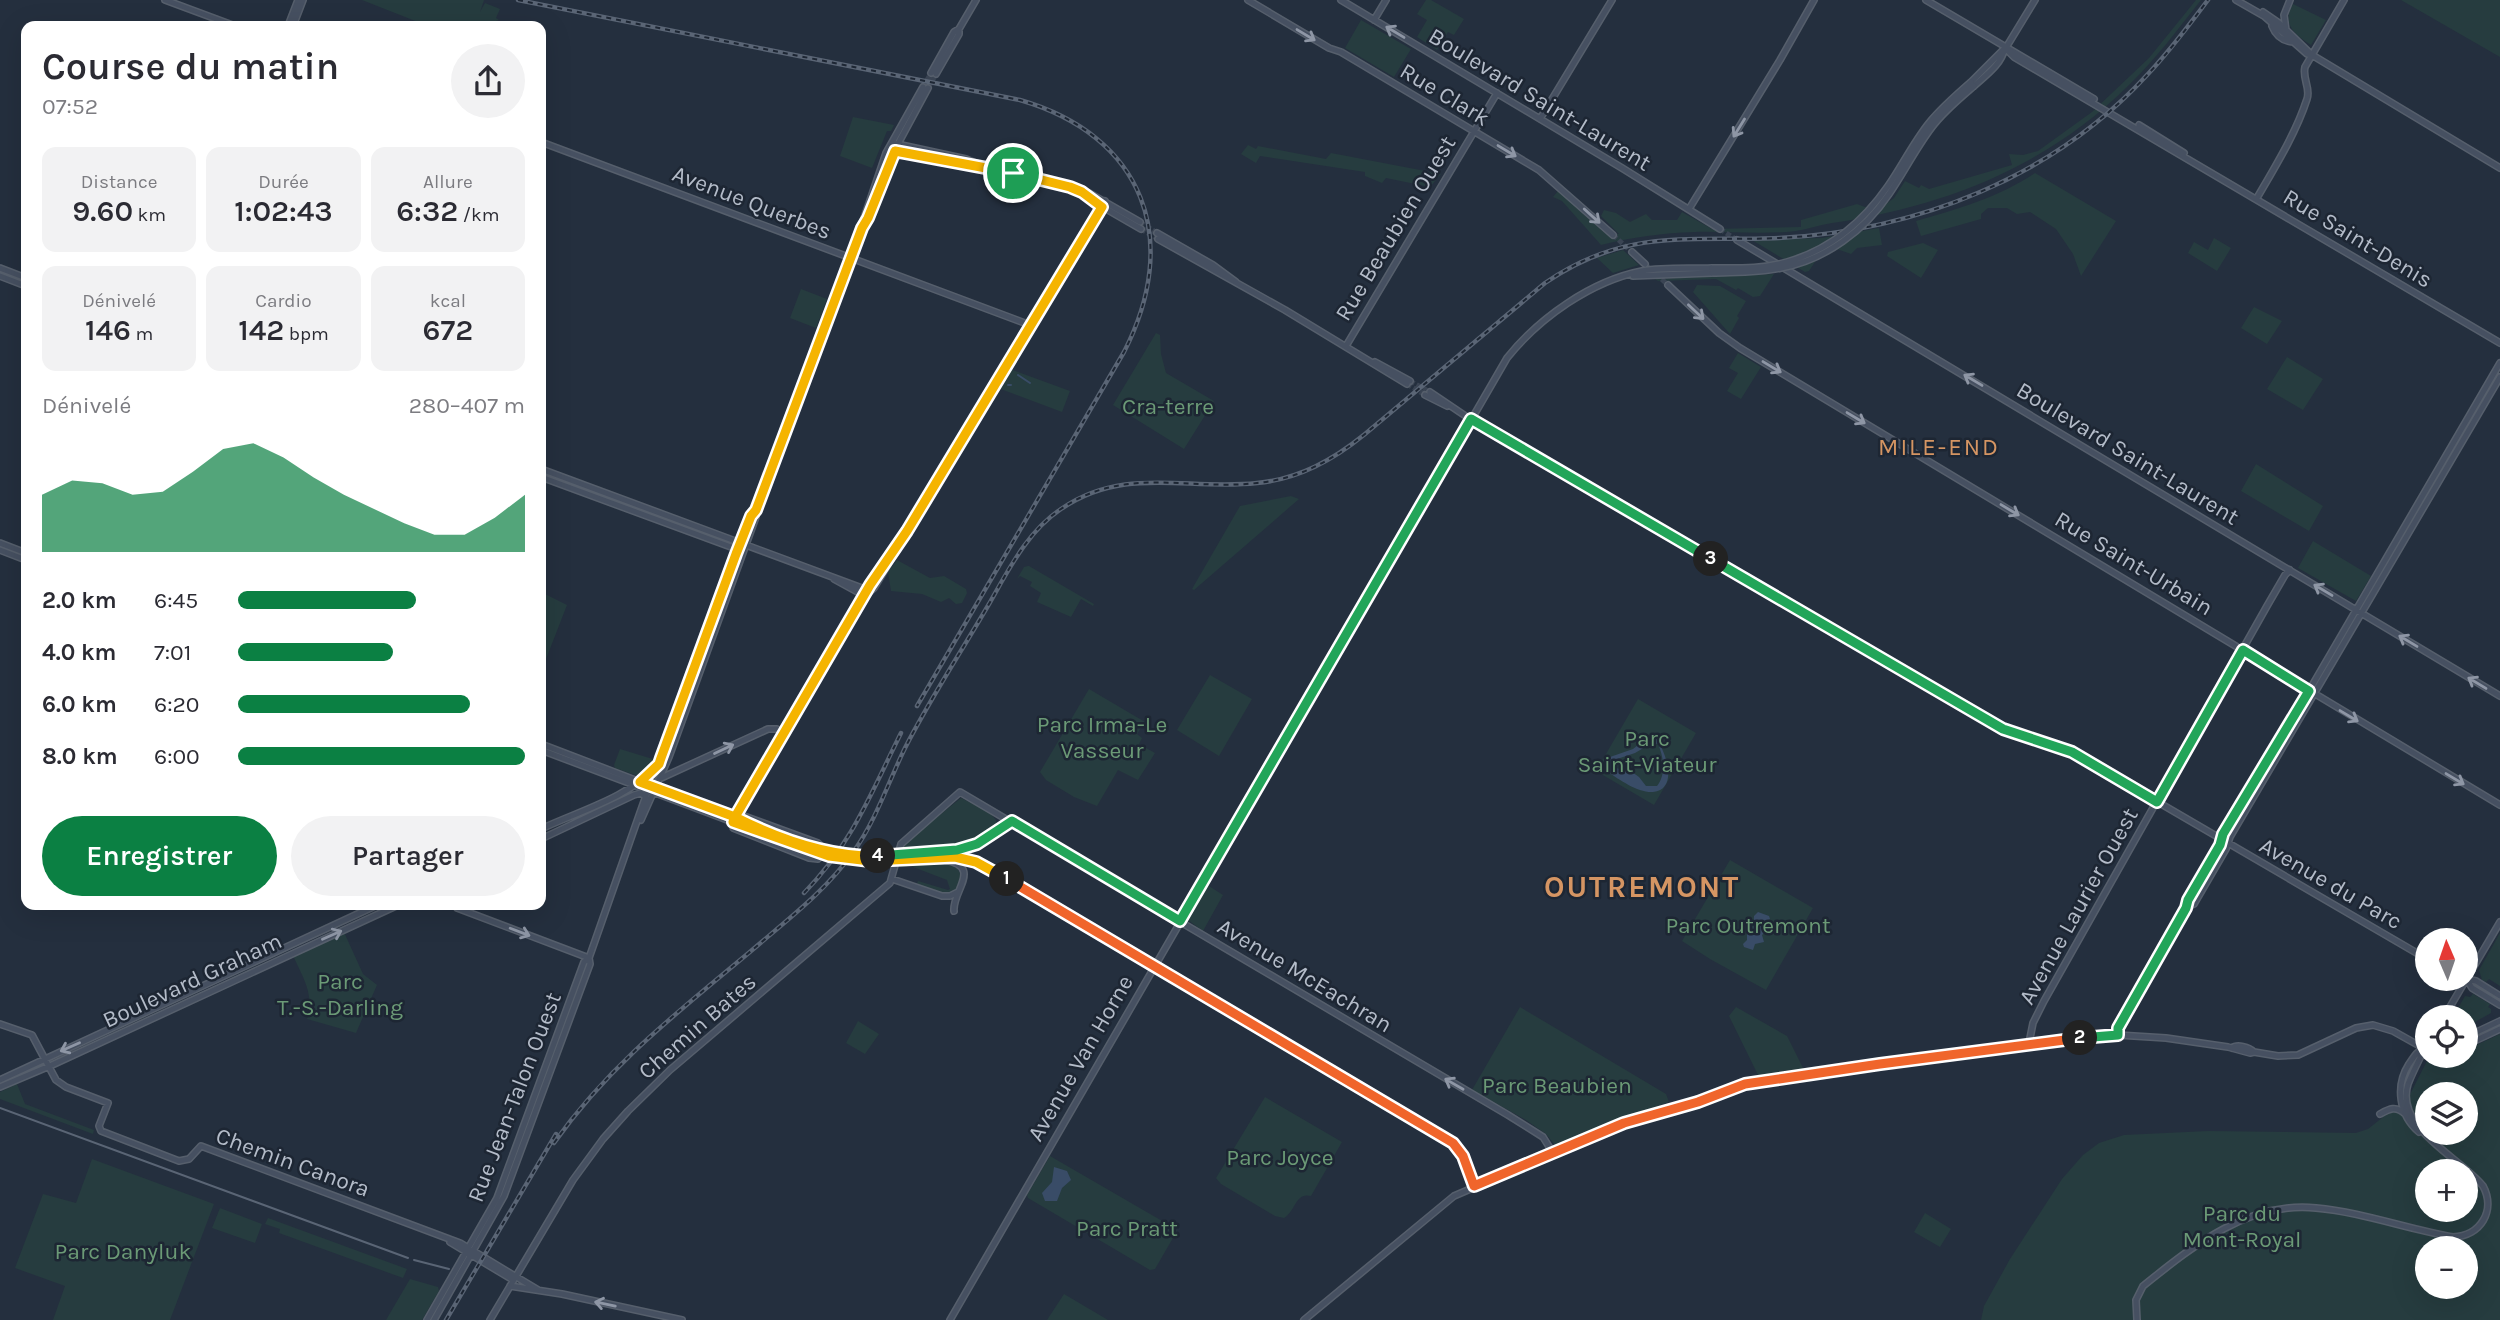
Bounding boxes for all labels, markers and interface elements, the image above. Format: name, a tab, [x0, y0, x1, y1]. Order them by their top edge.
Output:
street label: Boulevard Saint-Laurent	[1424, 22, 1656, 177]
one-way arrow	[1385, 25, 1405, 39]
one-way arrow	[1296, 28, 1316, 42]
text: Course du matin	[42, 44, 339, 89]
button: share	[451, 44, 525, 118]
street label: Rue Clark	[1395, 57, 1494, 132]
text: 07:52	[42, 93, 98, 120]
one-way arrow	[1731, 118, 1745, 138]
street label: Rue Beaubien Ouest	[1330, 131, 1461, 326]
pin	[983, 143, 1043, 203]
one-way arrow	[1496, 144, 1516, 158]
icon: arrive	[994, 154, 1032, 192]
street label: Avenue Querbes	[669, 160, 835, 245]
text: Distance	[81, 171, 158, 193]
text: Durée	[258, 171, 309, 193]
text: Allure	[423, 171, 473, 193]
street label: Rue Saint-Denis	[2278, 183, 2437, 294]
text: 9.60	[72, 193, 133, 229]
text: 1:02:43	[234, 193, 333, 229]
text: 6:32	[396, 193, 458, 229]
text: km	[133, 204, 166, 226]
text: /km	[458, 204, 499, 226]
one-way arrow	[1583, 208, 1601, 224]
text: Dénivelé	[82, 290, 156, 312]
text: Cardio	[255, 290, 312, 312]
text: kcal	[430, 290, 466, 312]
one-way arrow	[1687, 303, 1704, 320]
text: 146	[85, 312, 131, 348]
text: 142	[238, 312, 284, 348]
text: 672	[423, 312, 473, 348]
text: m	[131, 323, 153, 345]
text: bpm	[284, 323, 329, 345]
one-way arrow	[1761, 360, 1781, 374]
one-way arrow	[1964, 373, 1984, 387]
street label: Boulevard Saint-Laurent	[2012, 376, 2244, 531]
text: Dénivelé	[42, 392, 131, 419]
text: 280–407 m	[409, 392, 525, 419]
park label: Cra-terre	[1122, 393, 1214, 420]
one-way arrow	[1846, 411, 1866, 425]
district label: MILE-END	[1878, 433, 2000, 461]
one-way arrow	[1999, 503, 2019, 517]
street label: Rue Saint-Urbain	[2050, 506, 2218, 621]
pin: 3	[1694, 542, 1728, 576]
text: 3	[1705, 547, 1716, 569]
one-way arrow	[2314, 583, 2334, 597]
text: 2.0 km	[42, 587, 117, 614]
text: 6:45	[154, 587, 198, 614]
one-way arrow	[2399, 634, 2419, 648]
text: 4.0 km	[42, 639, 116, 666]
text: 7:01	[154, 639, 191, 666]
one-way arrow	[2468, 675, 2488, 689]
text: 6.0 km	[42, 691, 117, 718]
text: 6:20	[154, 691, 199, 718]
one-way arrow	[2339, 709, 2359, 723]
park label: Parc Irma-Le Vasseur	[1037, 711, 1167, 764]
park label: Parc Saint-Viateur	[1577, 725, 1717, 778]
one-way arrow	[713, 742, 734, 755]
text: 8.0 km	[42, 743, 118, 770]
text: 6:00	[154, 743, 200, 770]
one-way arrow	[2445, 772, 2465, 786]
street label: Avenue Laurier Ouest	[2013, 803, 2144, 1009]
button: Enregistrer	[42, 816, 277, 896]
button: Partager	[291, 816, 525, 896]
street label: Avenue du Parc	[2255, 832, 2407, 935]
pin: 4	[860, 838, 896, 874]
text: 4	[872, 844, 883, 866]
pin: 1	[990, 862, 1024, 896]
text: 1	[1003, 867, 1010, 889]
district label: OUTREMONT	[1544, 869, 1740, 905]
park label: Parc Outremont	[1665, 912, 1831, 939]
street label: Avenue McEachran	[1213, 913, 1397, 1038]
street label: Boulevard Graham	[98, 927, 286, 1034]
one-way arrow	[509, 927, 531, 939]
one-way arrow	[321, 928, 342, 941]
north arrow	[2415, 928, 2478, 990]
map controls	[2415, 928, 2478, 1299]
park label: Parc T.-S.-Darling	[277, 968, 403, 1021]
street label: Chemin Bates	[633, 968, 762, 1085]
street label: Avenue Van Horne	[1022, 970, 1139, 1146]
street label: Rue Jean-Talon Ouest	[462, 988, 567, 1206]
button: locate	[2415, 1005, 2478, 1068]
pin: 2	[2062, 1020, 2098, 1056]
text: 2	[2074, 1026, 2085, 1048]
one-way arrow	[60, 1041, 82, 1054]
park label: Parc Beaubien	[1482, 1072, 1632, 1099]
one-way arrow	[1445, 1076, 1465, 1090]
button: layers	[2415, 1082, 2478, 1145]
street label: Chemin Canora	[212, 1122, 373, 1203]
park label: Parc Joyce	[1226, 1144, 1334, 1171]
button: +	[2415, 1159, 2478, 1222]
park label: Parc du Mont-Royal	[2182, 1200, 2302, 1253]
park label: Parc Pratt	[1076, 1215, 1178, 1242]
button: −	[2415, 1236, 2478, 1299]
park label: Parc Danyluk	[55, 1238, 191, 1265]
one-way arrow	[594, 1296, 617, 1310]

